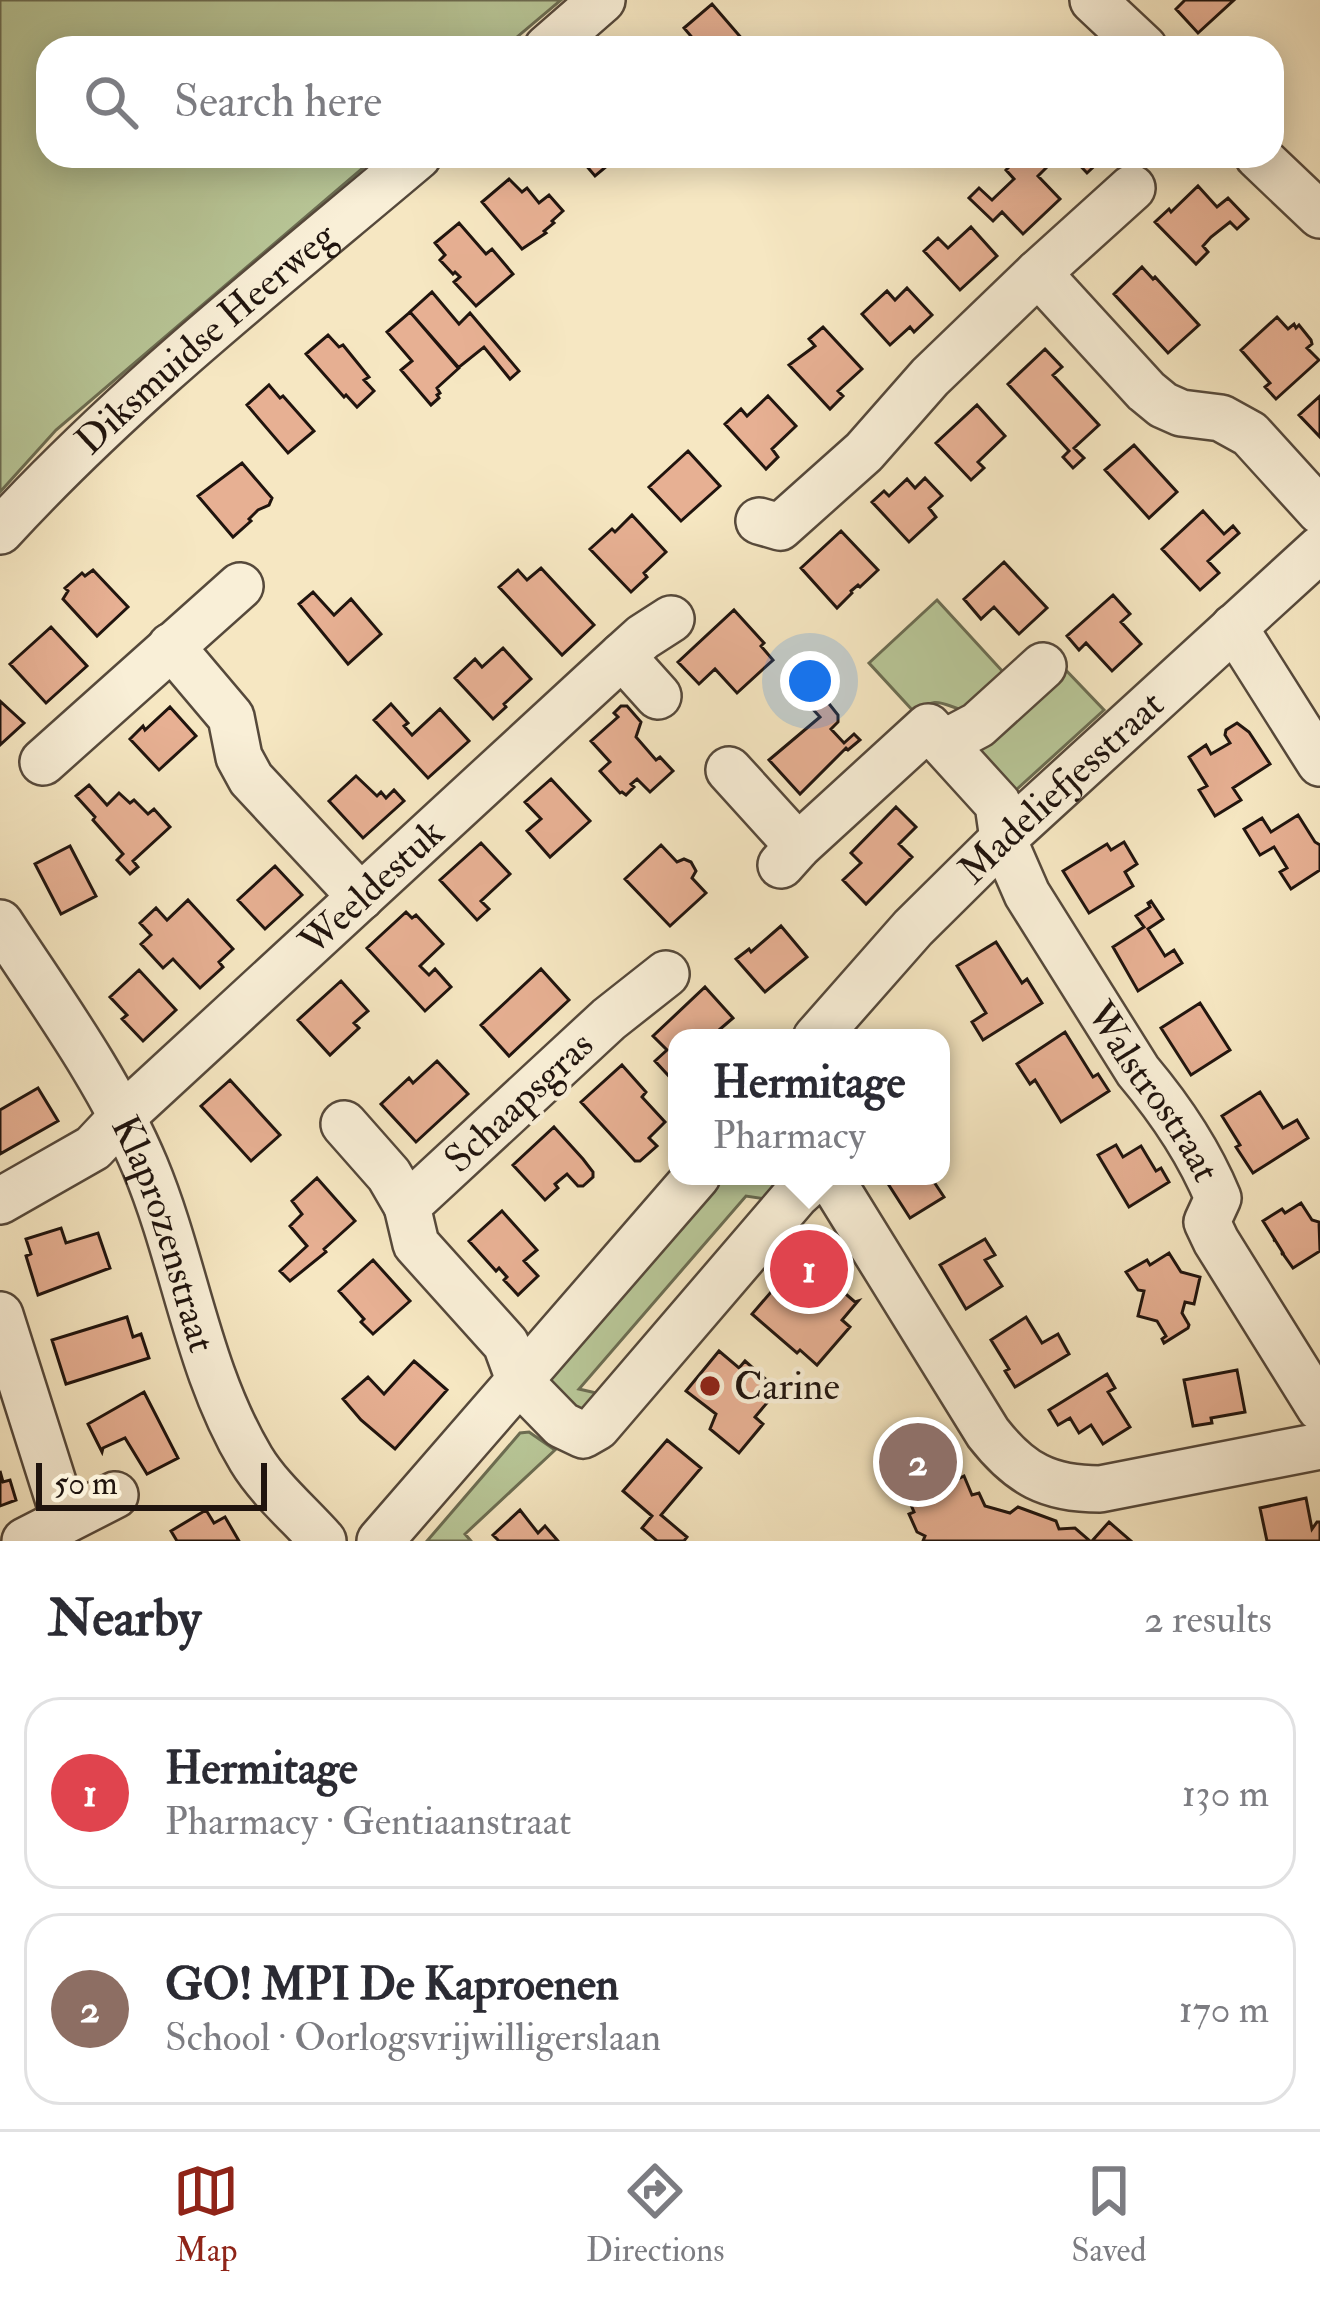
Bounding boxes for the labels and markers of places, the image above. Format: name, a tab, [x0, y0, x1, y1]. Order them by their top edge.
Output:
pin: 1	[770, 1224, 848, 1314]
place label: Carine	[734, 1362, 840, 1411]
marker: Carine	[697, 1373, 723, 1399]
pin: 2	[879, 1417, 957, 1507]

